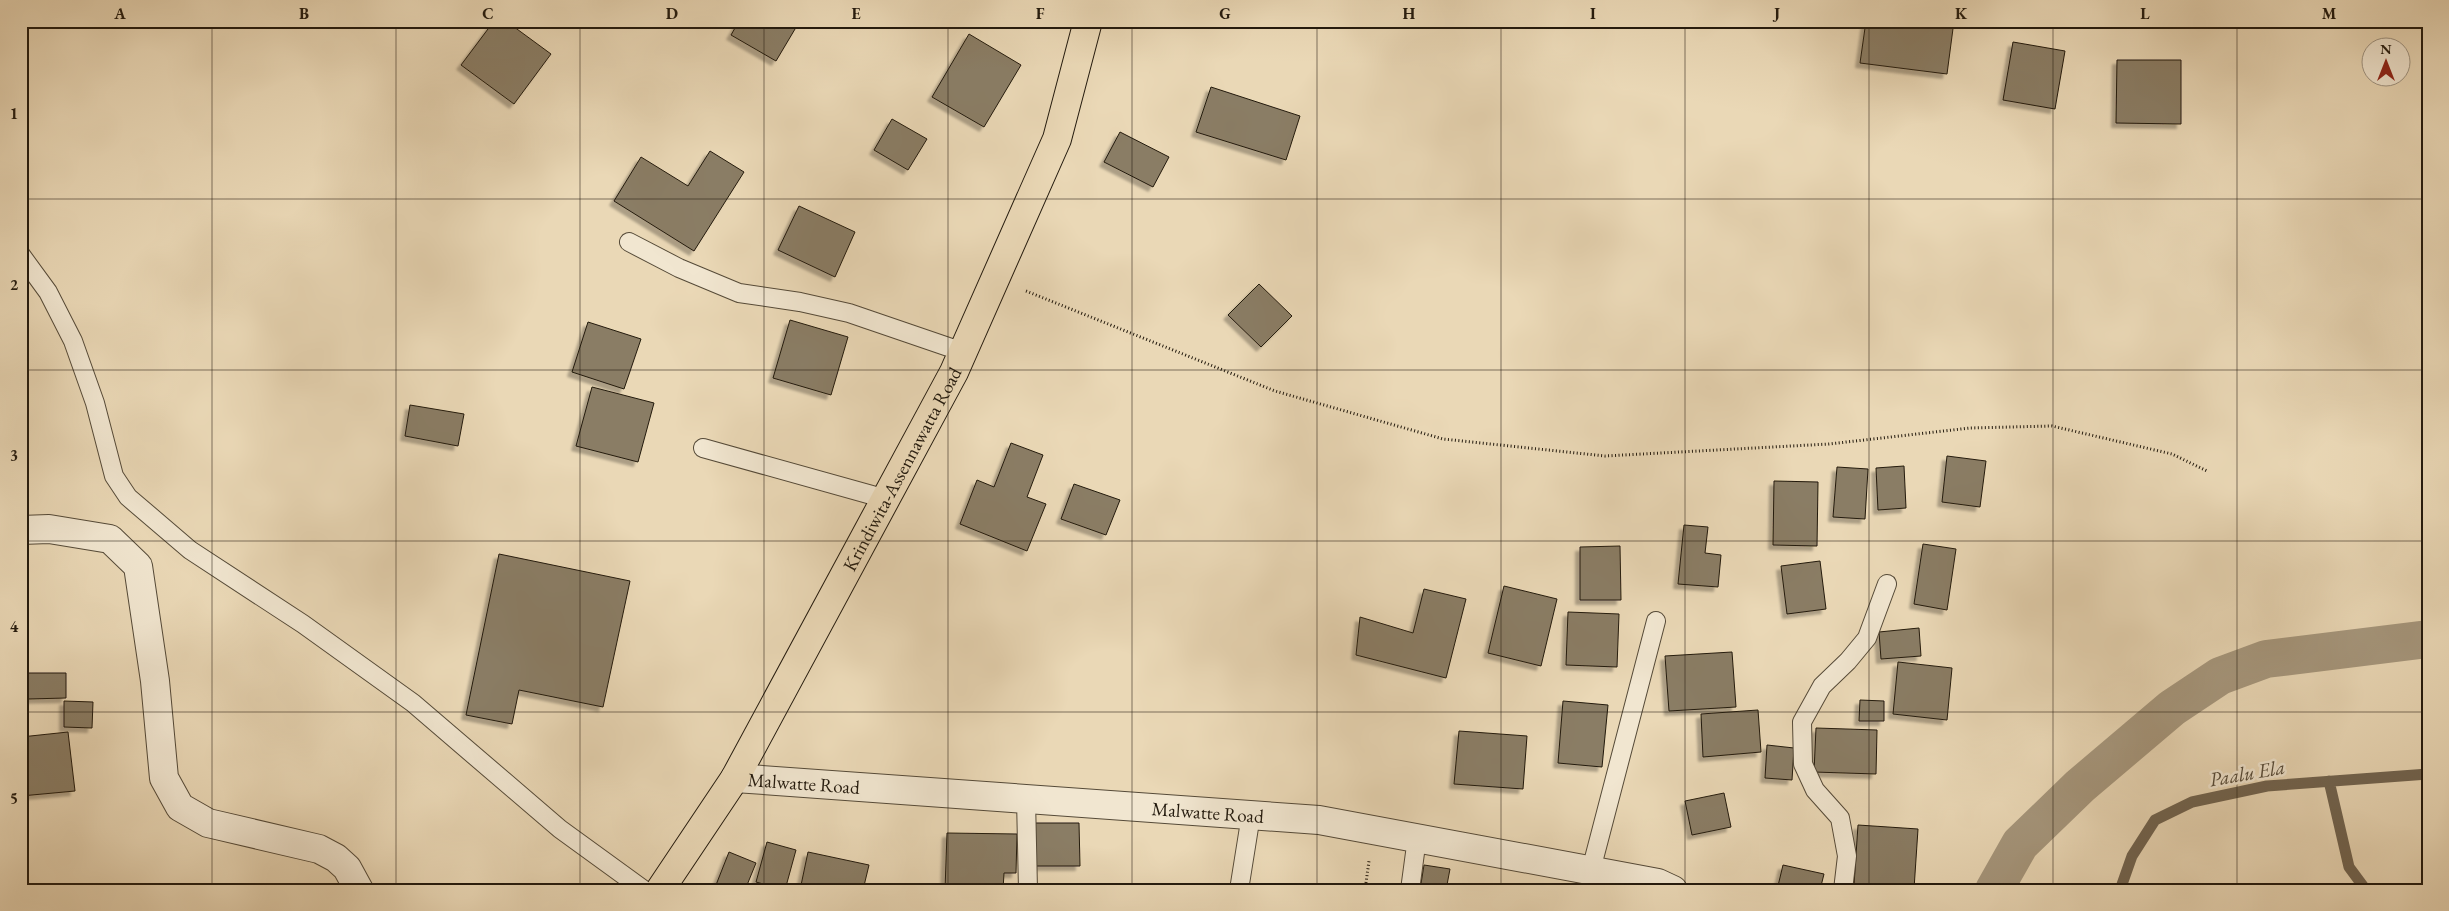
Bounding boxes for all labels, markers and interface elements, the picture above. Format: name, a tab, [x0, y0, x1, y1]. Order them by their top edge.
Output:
text: A	[113, 3, 126, 24]
text: B	[299, 3, 309, 24]
text: C	[482, 3, 494, 24]
text: D	[666, 3, 678, 24]
text: E	[851, 3, 861, 24]
text: F	[1036, 3, 1045, 24]
text: G	[1219, 3, 1231, 24]
text: H	[1403, 3, 1416, 24]
text: I	[1590, 3, 1596, 24]
text: J	[1772, 3, 1780, 24]
text: K	[1955, 3, 1968, 24]
text: L	[2140, 3, 2150, 24]
text: M	[2322, 3, 2337, 24]
north arrow	[2362, 38, 2412, 88]
text: N	[2380, 40, 2392, 58]
text: 1	[10, 103, 18, 124]
text: 2	[10, 274, 19, 295]
street label: Krindiwita-Assennawatta Road	[837, 362, 967, 575]
text: 3	[10, 445, 18, 466]
text: 4	[10, 616, 19, 637]
water label: Paalu Ela	[2207, 754, 2287, 792]
street label: Malwatte Road	[747, 766, 861, 799]
text: 5	[10, 788, 18, 809]
street label: Malwatte Road	[1151, 796, 1265, 829]

